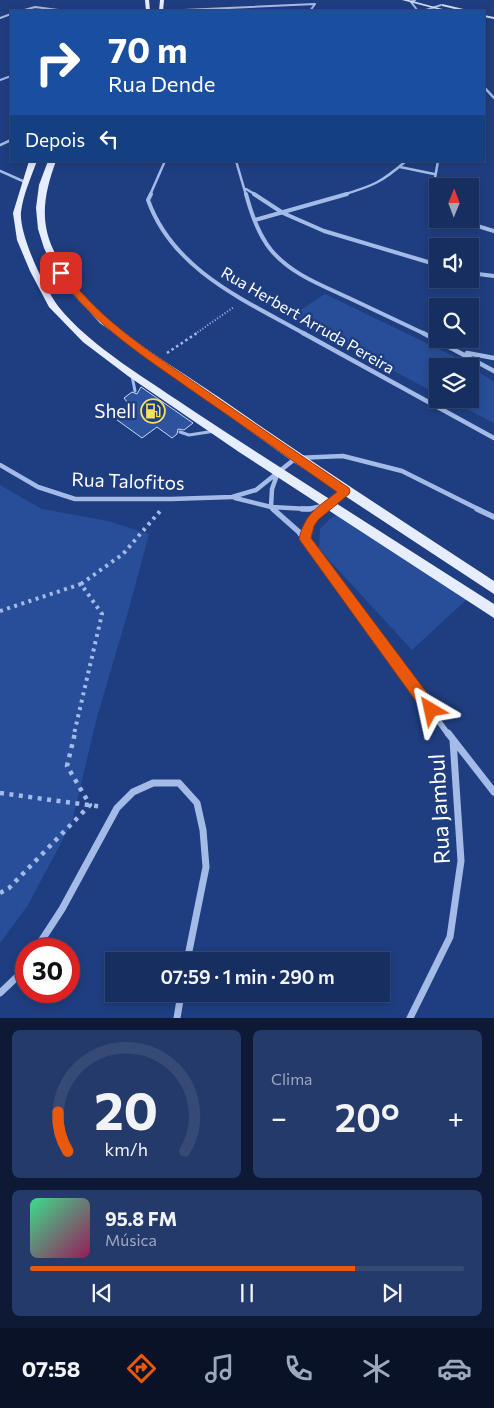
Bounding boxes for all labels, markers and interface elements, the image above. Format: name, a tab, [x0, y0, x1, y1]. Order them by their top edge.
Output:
text: 70 m	[108, 27, 188, 70]
icon: right	[25, 30, 90, 95]
text: Rua Dende	[108, 70, 215, 97]
icon: left	[95, 125, 123, 153]
text: Depois	[25, 128, 85, 151]
north arrow	[429, 178, 479, 228]
map controls	[429, 178, 479, 408]
button: sound	[429, 238, 479, 288]
pin	[40, 252, 82, 294]
icon: arrive	[47, 259, 75, 287]
street label: Rua Herbert Arruda Pereira	[218, 262, 398, 377]
button: search	[429, 298, 479, 348]
button: layers	[429, 358, 479, 408]
fuel station icon: Shell	[140, 398, 166, 424]
place label: Shell	[94, 399, 136, 422]
street label: Rua Talofitos	[71, 467, 185, 494]
position arrow	[404, 683, 456, 735]
street label: Rua Jambul	[422, 753, 455, 865]
speed limit sign: 30	[15, 938, 80, 1003]
text: 07:59 · 1 min · 290 m	[160, 965, 335, 988]
text: Clima	[271, 1069, 312, 1088]
text: 20	[95, 1077, 158, 1141]
text: 20°	[335, 1093, 400, 1140]
text: −	[271, 1100, 287, 1134]
text: +	[448, 1100, 464, 1134]
text: km/h	[105, 1138, 148, 1160]
text: 95.8 FM	[105, 1207, 177, 1230]
text: Música	[105, 1230, 157, 1249]
icon: previous	[88, 1279, 116, 1307]
icon: pause	[233, 1279, 261, 1307]
icon: next	[378, 1279, 406, 1307]
icon: directions	[124, 1351, 159, 1386]
icon: music	[202, 1351, 237, 1386]
icon: phone	[281, 1351, 316, 1386]
icon: climate	[359, 1351, 394, 1386]
icon: car	[437, 1351, 472, 1386]
text: 07:58	[22, 1355, 80, 1382]

